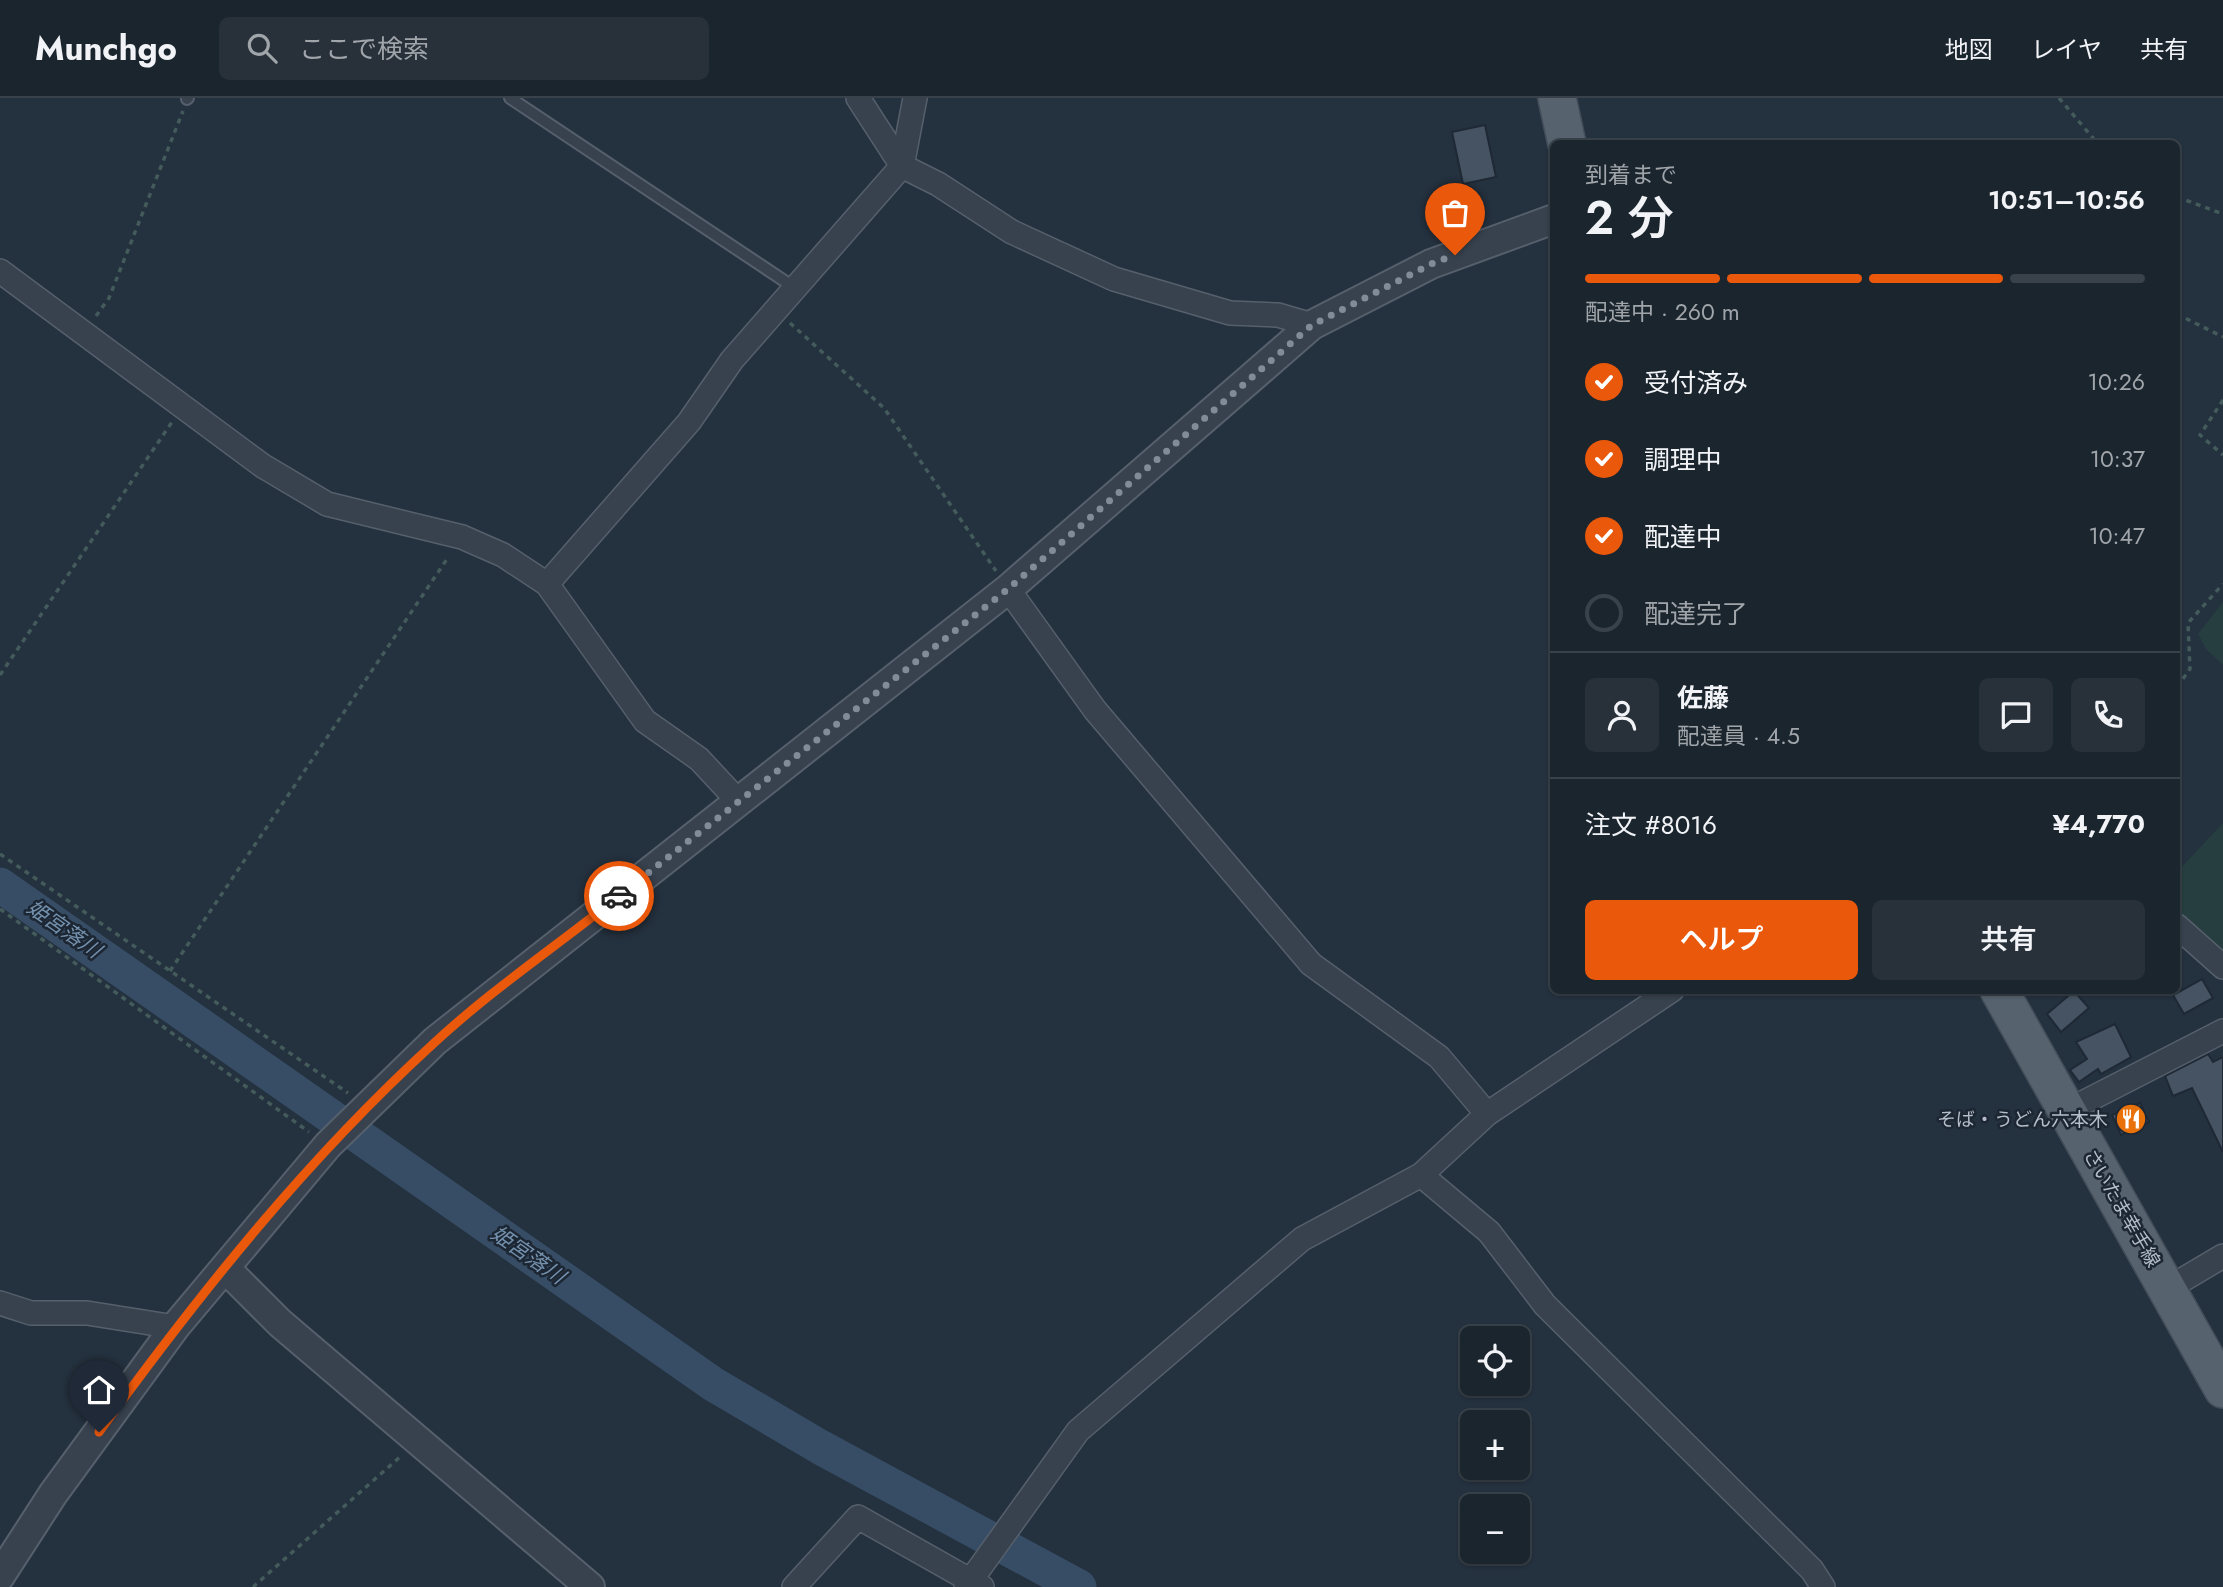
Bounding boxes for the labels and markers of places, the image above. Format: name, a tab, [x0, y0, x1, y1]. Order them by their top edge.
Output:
pin	[1425, 183, 1485, 255]
restaurant icon: そば・うどん六本木	[2114, 1102, 2148, 1136]
place label: そば・うどん六本木	[1937, 1106, 2108, 1133]
pin	[69, 1360, 129, 1432]

